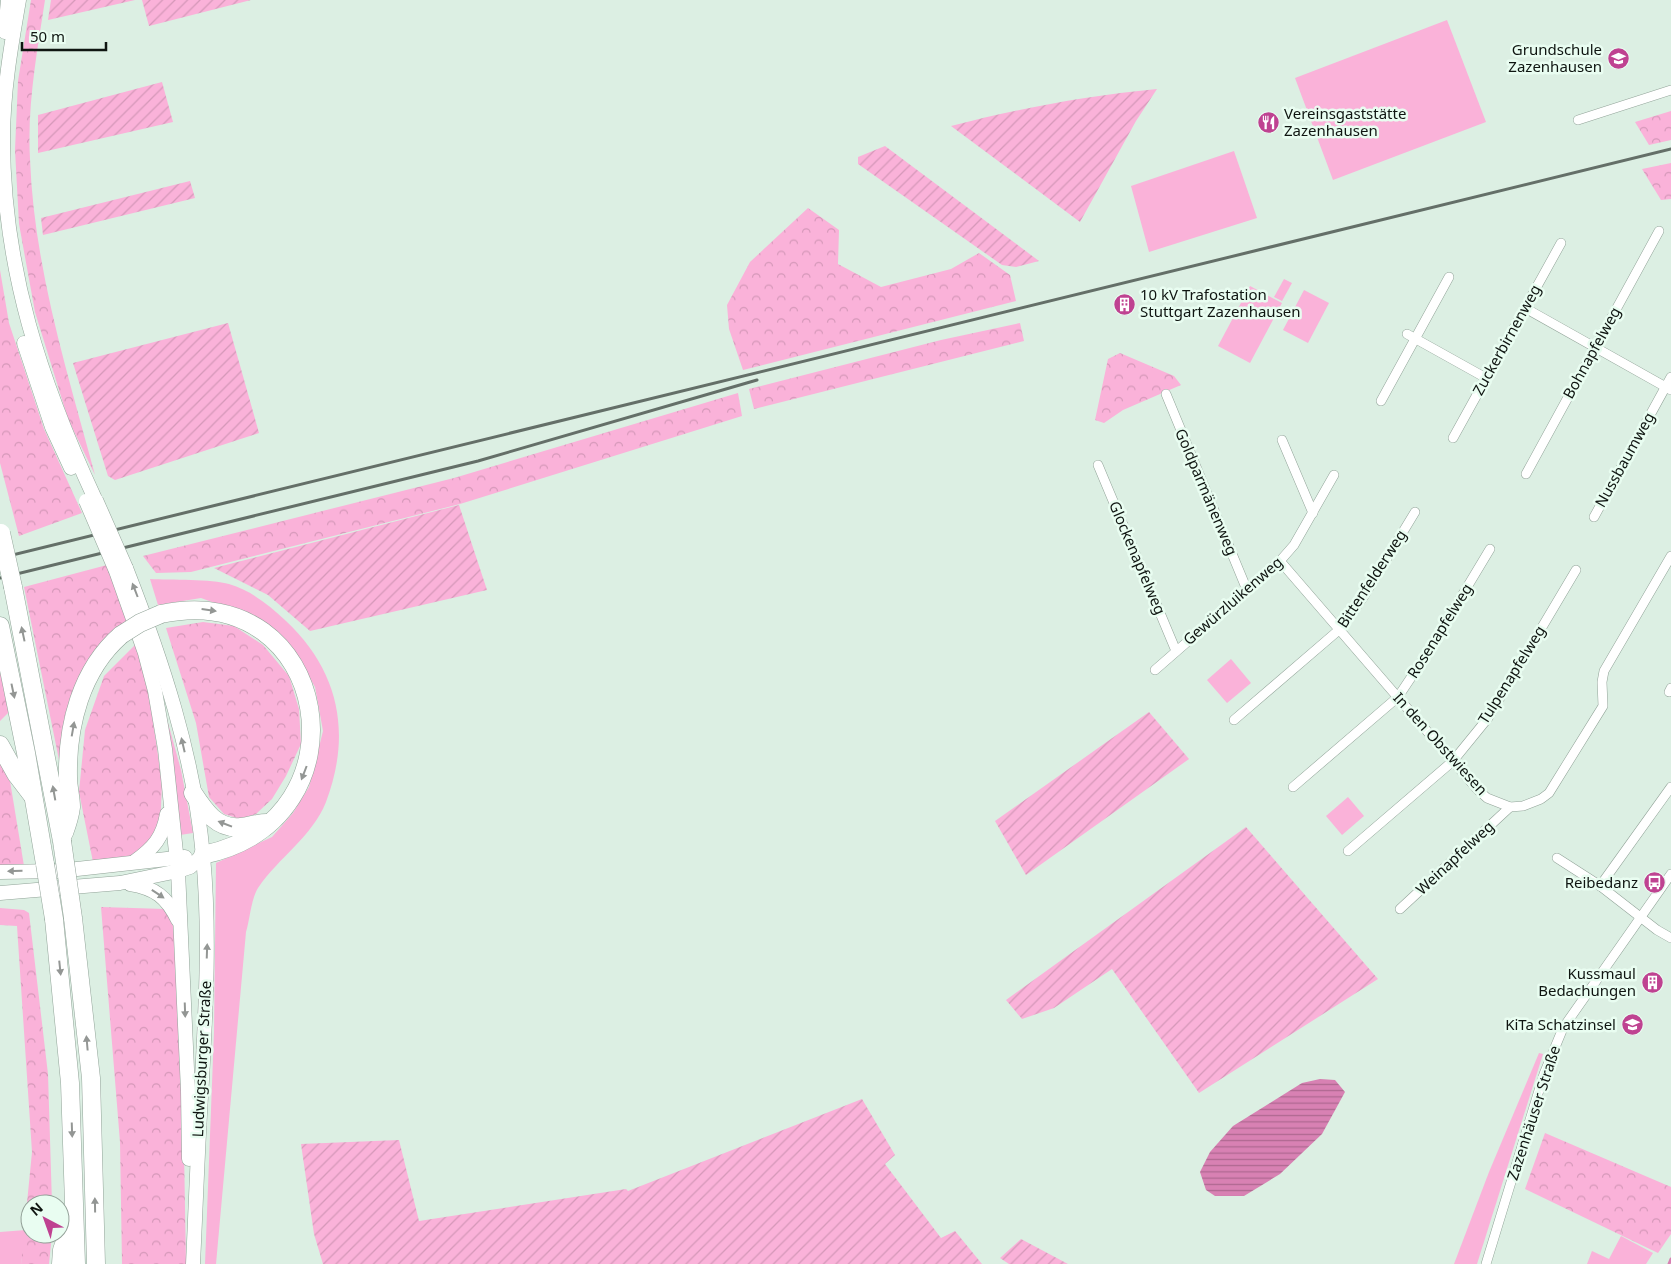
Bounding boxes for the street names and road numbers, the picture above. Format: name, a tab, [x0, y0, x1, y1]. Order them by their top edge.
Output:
street label: Zuckerbirnenweg	[1467, 281, 1545, 398]
street label: Bohnapfelweg	[1558, 303, 1625, 402]
street label: Nussbaumweg	[1590, 409, 1658, 510]
street label: Goldparmänenweg	[1171, 425, 1243, 558]
street label: Glockenapfelweg	[1105, 498, 1171, 617]
street label: Bittenfelderweg	[1332, 526, 1410, 631]
street label: Gewürzluikenweg	[1178, 551, 1286, 649]
street label: Rosenapfelweg	[1402, 579, 1476, 682]
street label: Tulpenapfelweg	[1473, 622, 1549, 727]
street label: In den Obstwiesen	[1389, 688, 1492, 799]
street label: Weinapfelweg	[1411, 816, 1498, 899]
street label: Ludwigsburger Straße	[187, 980, 215, 1138]
street label: Zazenhäuser Straße	[1502, 1043, 1564, 1183]

